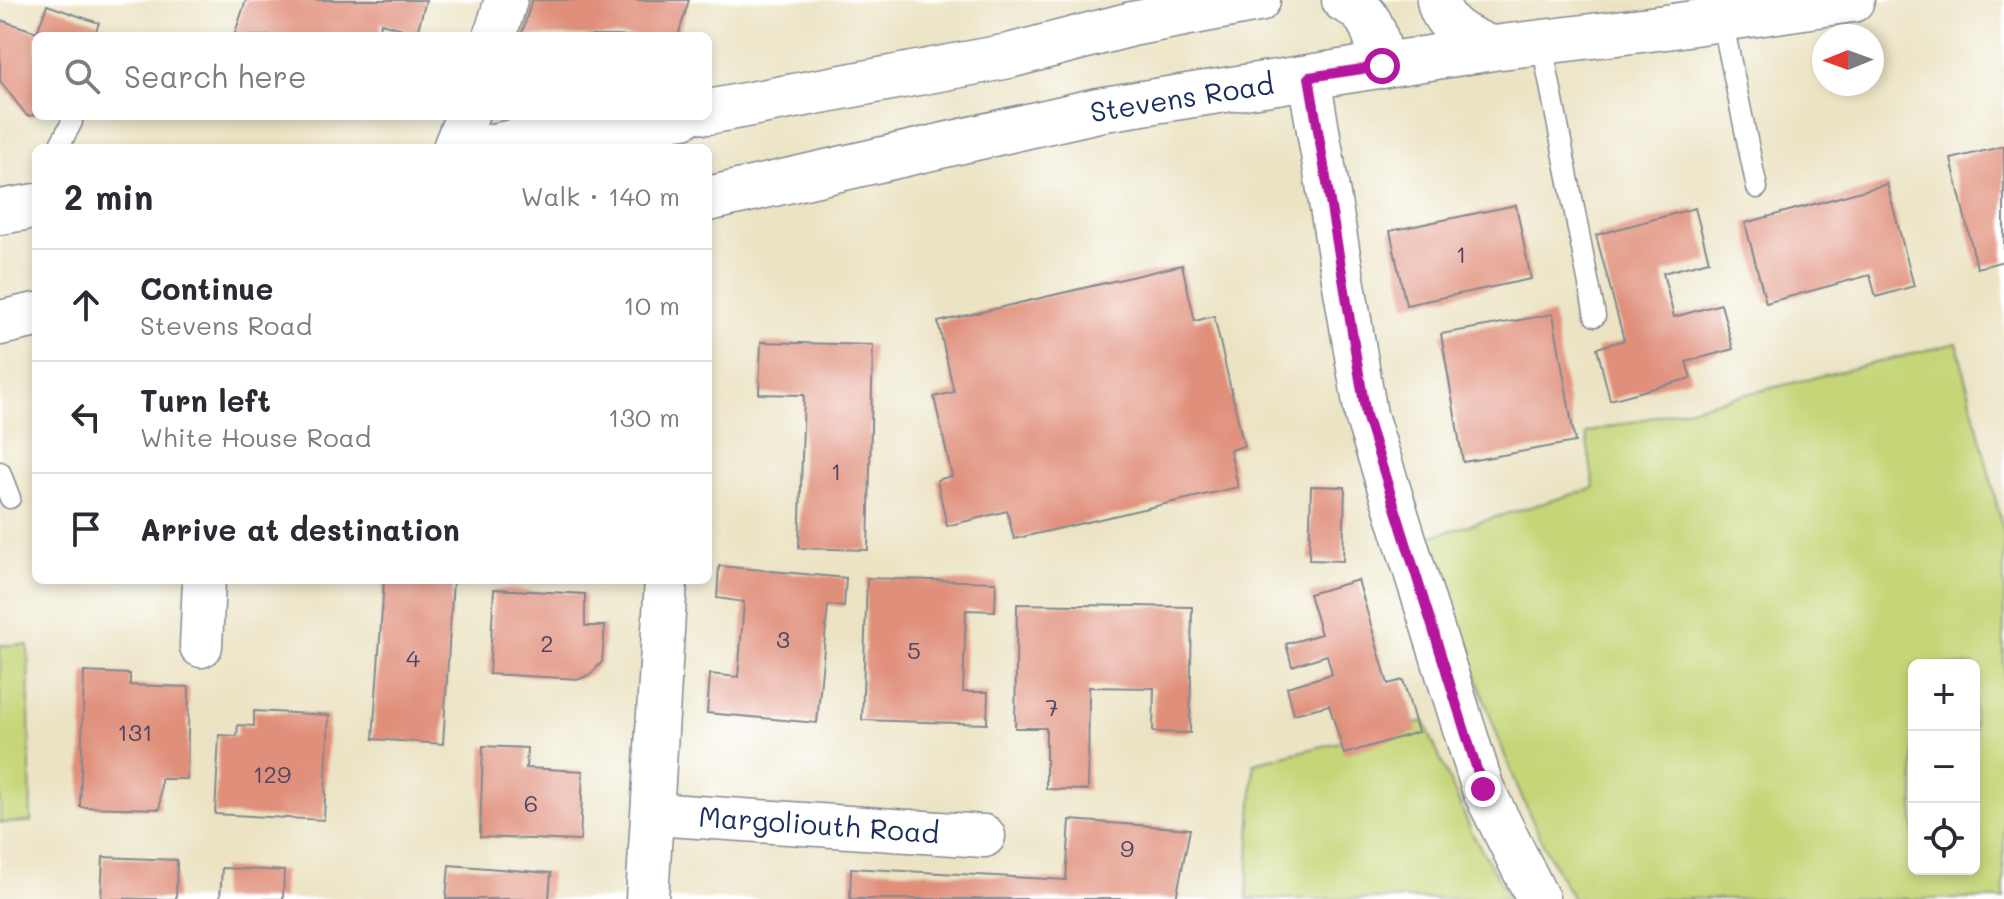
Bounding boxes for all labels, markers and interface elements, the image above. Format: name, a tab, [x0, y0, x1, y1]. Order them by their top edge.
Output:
north arrow	[1812, 24, 1884, 96]
search box	[32, 32, 712, 120]
route start	[1364, 48, 1400, 84]
icon: search	[60, 54, 104, 98]
text: Search here	[124, 56, 307, 96]
street label: Stevens Road	[1087, 65, 1276, 129]
text: 2 min	[64, 174, 153, 219]
text: Walk · 140 m	[521, 179, 680, 213]
house number: 1	[1456, 238, 1466, 269]
text: Continue	[140, 268, 273, 308]
icon: ahead	[64, 283, 108, 327]
text: 10 m	[623, 288, 680, 322]
text: Stevens Road	[140, 308, 312, 342]
text: Turn left	[140, 380, 271, 420]
icon: left	[64, 395, 108, 439]
text: 130 m	[608, 400, 680, 434]
text: White House Road	[140, 420, 371, 454]
house number: 1	[831, 455, 841, 486]
icon: arrive	[64, 507, 108, 551]
text: Arrive at destination	[140, 509, 460, 549]
house number: 3	[776, 623, 790, 654]
house number: 2	[540, 627, 554, 658]
house number: 5	[907, 634, 921, 665]
house number: 4	[406, 642, 420, 673]
map controls	[1908, 659, 1980, 875]
button: +	[1908, 659, 1980, 731]
house number: 7	[1045, 691, 1059, 722]
house number: 131	[117, 716, 153, 747]
button: −	[1908, 731, 1980, 803]
house number: 129	[253, 758, 291, 789]
route end	[1465, 771, 1501, 807]
house number: 6	[524, 787, 538, 818]
street label: Margoliouth Road	[698, 798, 941, 850]
button: locate	[1908, 803, 1980, 875]
house number: 9	[1120, 832, 1134, 863]

